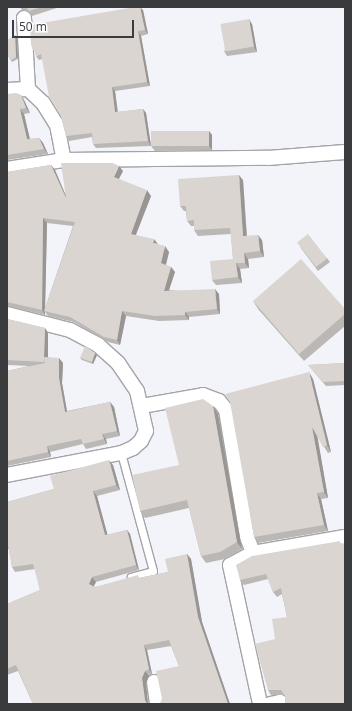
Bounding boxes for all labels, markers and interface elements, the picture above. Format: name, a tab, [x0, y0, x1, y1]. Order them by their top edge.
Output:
scale bar	[14, 12, 136, 38]
text: 50 m	[19, 18, 47, 35]

